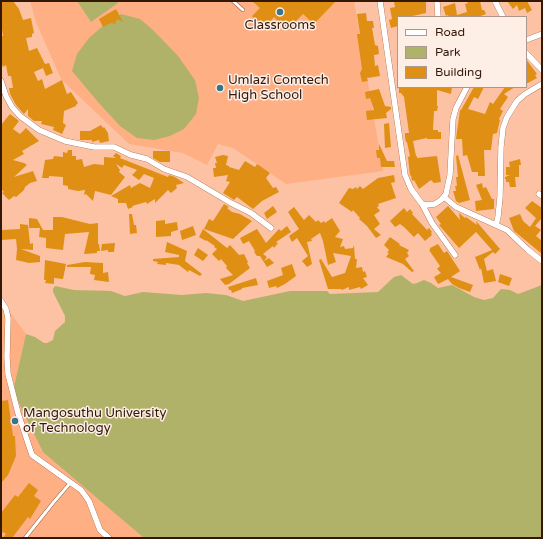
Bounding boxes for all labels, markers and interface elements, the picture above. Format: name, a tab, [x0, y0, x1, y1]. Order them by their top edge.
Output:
marker: Classrooms	[275, 7, 285, 17]
legend	[397, 16, 527, 88]
place label: Classrooms	[245, 18, 315, 34]
text: Road	[435, 25, 465, 39]
text: Park	[435, 45, 461, 59]
text: Building	[435, 65, 482, 79]
place label: Umlazi Comtech High School	[228, 73, 329, 104]
marker: Umlazi Comtech High School	[215, 83, 225, 93]
place label: Mangosuthu University of Technology	[23, 406, 166, 437]
marker: Mangosuthu University of Technology	[10, 416, 20, 426]

